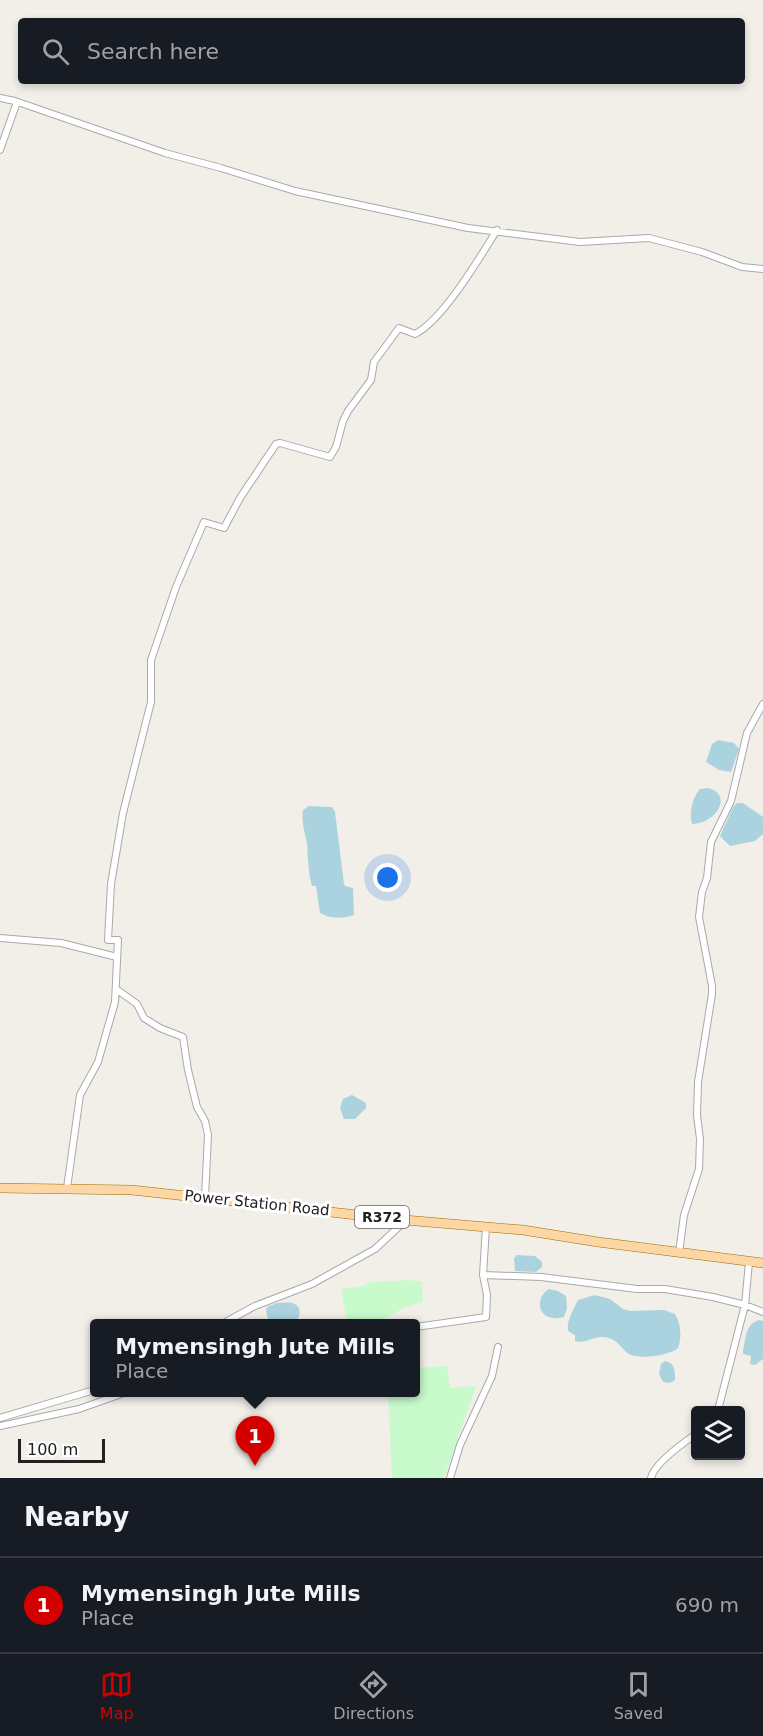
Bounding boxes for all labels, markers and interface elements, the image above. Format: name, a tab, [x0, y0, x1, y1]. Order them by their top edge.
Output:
search box	[18, 18, 745, 84]
icon: search	[39, 35, 72, 68]
text: Search here	[87, 39, 219, 64]
your location	[373, 863, 402, 892]
street label: Power Station Road	[184, 1186, 330, 1220]
road number: R372	[355, 1206, 409, 1228]
popup	[90, 1319, 420, 1397]
text: Mymensingh Jute Mills	[115, 1334, 395, 1359]
text: Place	[115, 1359, 168, 1383]
map controls	[691, 1406, 745, 1460]
button: layers	[691, 1406, 745, 1460]
pin: 1	[236, 1416, 274, 1466]
scale bar	[18, 1436, 105, 1464]
text: 100 m	[27, 1440, 78, 1459]
text: Nearby	[24, 1502, 129, 1532]
text: Mymensingh Jute Mills	[81, 1581, 361, 1606]
text: 1	[37, 1593, 50, 1617]
text: 690 m	[675, 1593, 739, 1617]
text: Place	[81, 1606, 134, 1630]
tab: Map	[100, 1668, 134, 1723]
tab: Directions	[333, 1668, 414, 1723]
tab: Saved	[614, 1668, 663, 1723]

